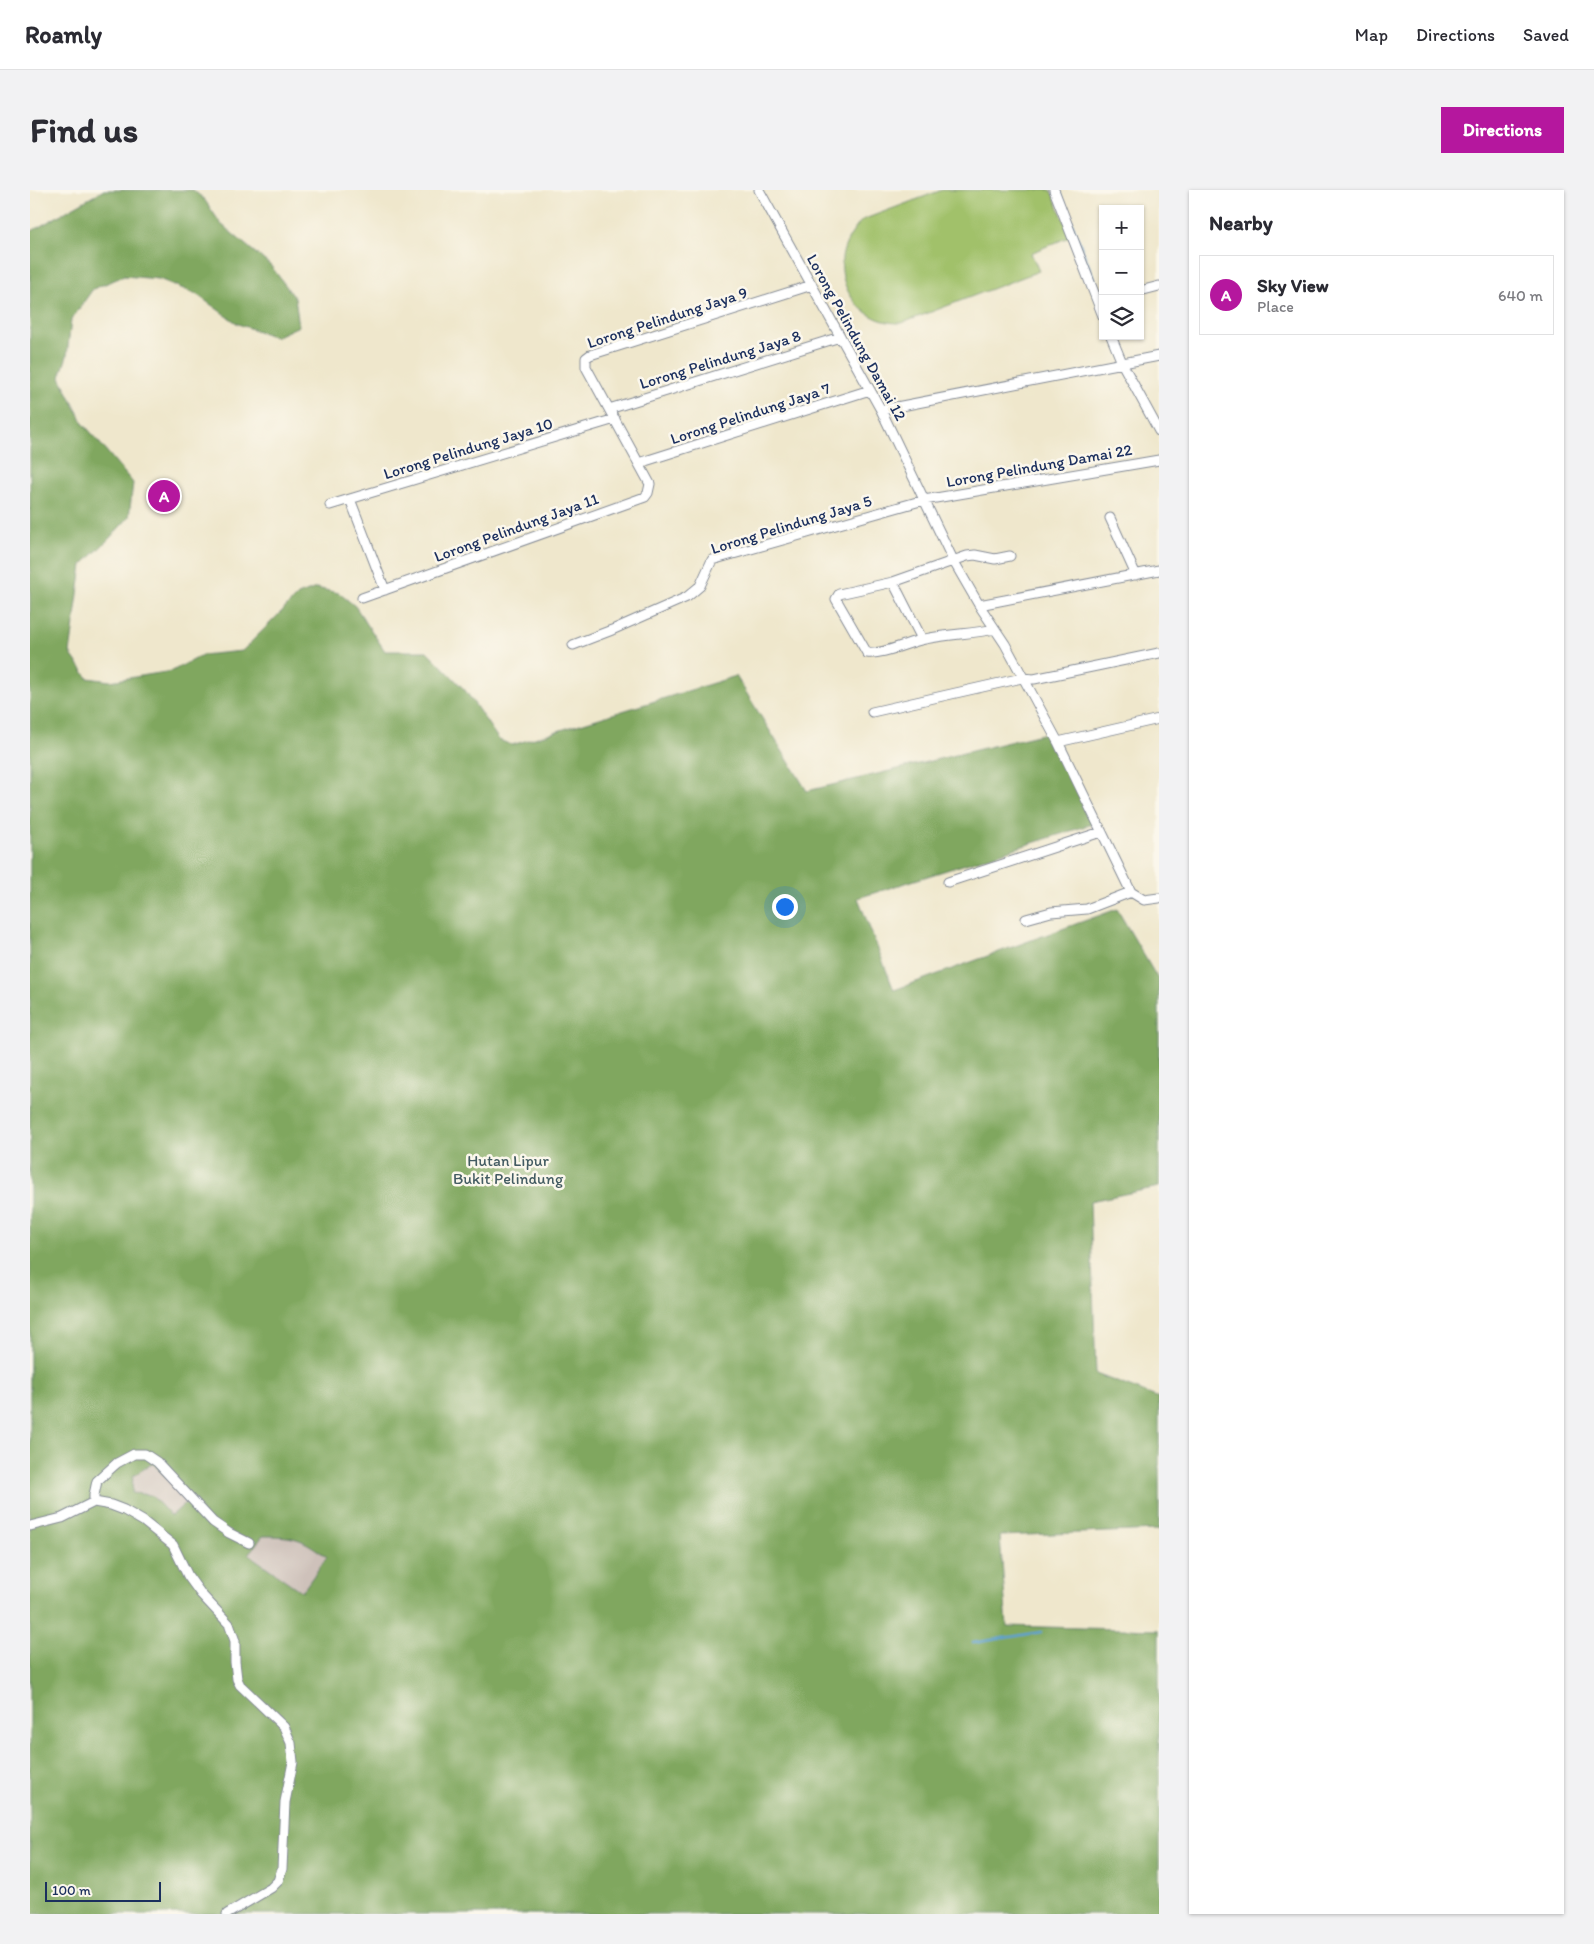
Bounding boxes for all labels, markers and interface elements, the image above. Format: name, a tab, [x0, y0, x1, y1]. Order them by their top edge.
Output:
text: Roamly	[25, 20, 102, 49]
text: Map	[1355, 24, 1388, 46]
text: Directions	[1416, 24, 1495, 46]
text: Saved	[1523, 24, 1569, 46]
button: Directions	[1441, 107, 1564, 153]
text: Find us	[30, 109, 138, 151]
map controls	[1099, 205, 1144, 340]
button: +	[1099, 205, 1144, 250]
text: Nearby	[1209, 210, 1273, 235]
button: −	[1099, 250, 1144, 295]
street label: Lorong Pelindung Damai 12	[803, 251, 911, 424]
text: Sky View	[1257, 274, 1329, 297]
street label: Lorong Pelindung Jaya 9	[585, 283, 750, 352]
text: A	[1221, 286, 1231, 305]
text: 640 m	[1498, 286, 1543, 305]
button: layers	[1099, 295, 1144, 340]
text: Place	[1257, 297, 1294, 316]
street label: Lorong Pelindung Jaya 8	[637, 326, 803, 393]
street label: Lorong Pelindung Jaya 7	[668, 379, 833, 448]
street label: Lorong Pelindung Jaya 10	[381, 414, 555, 483]
street label: Lorong Pelindung Damai 22	[945, 440, 1134, 491]
pin: A	[148, 477, 180, 515]
street label: Lorong Pelindung Jaya 11	[431, 489, 602, 566]
street label: Lorong Pelindung Jaya 5	[708, 491, 874, 558]
your location	[772, 894, 798, 920]
park label: Hutan Lipur Bukit Pelindung	[453, 1151, 564, 1188]
scale bar	[45, 1879, 161, 1902]
text: 100 m	[52, 1882, 91, 1899]

